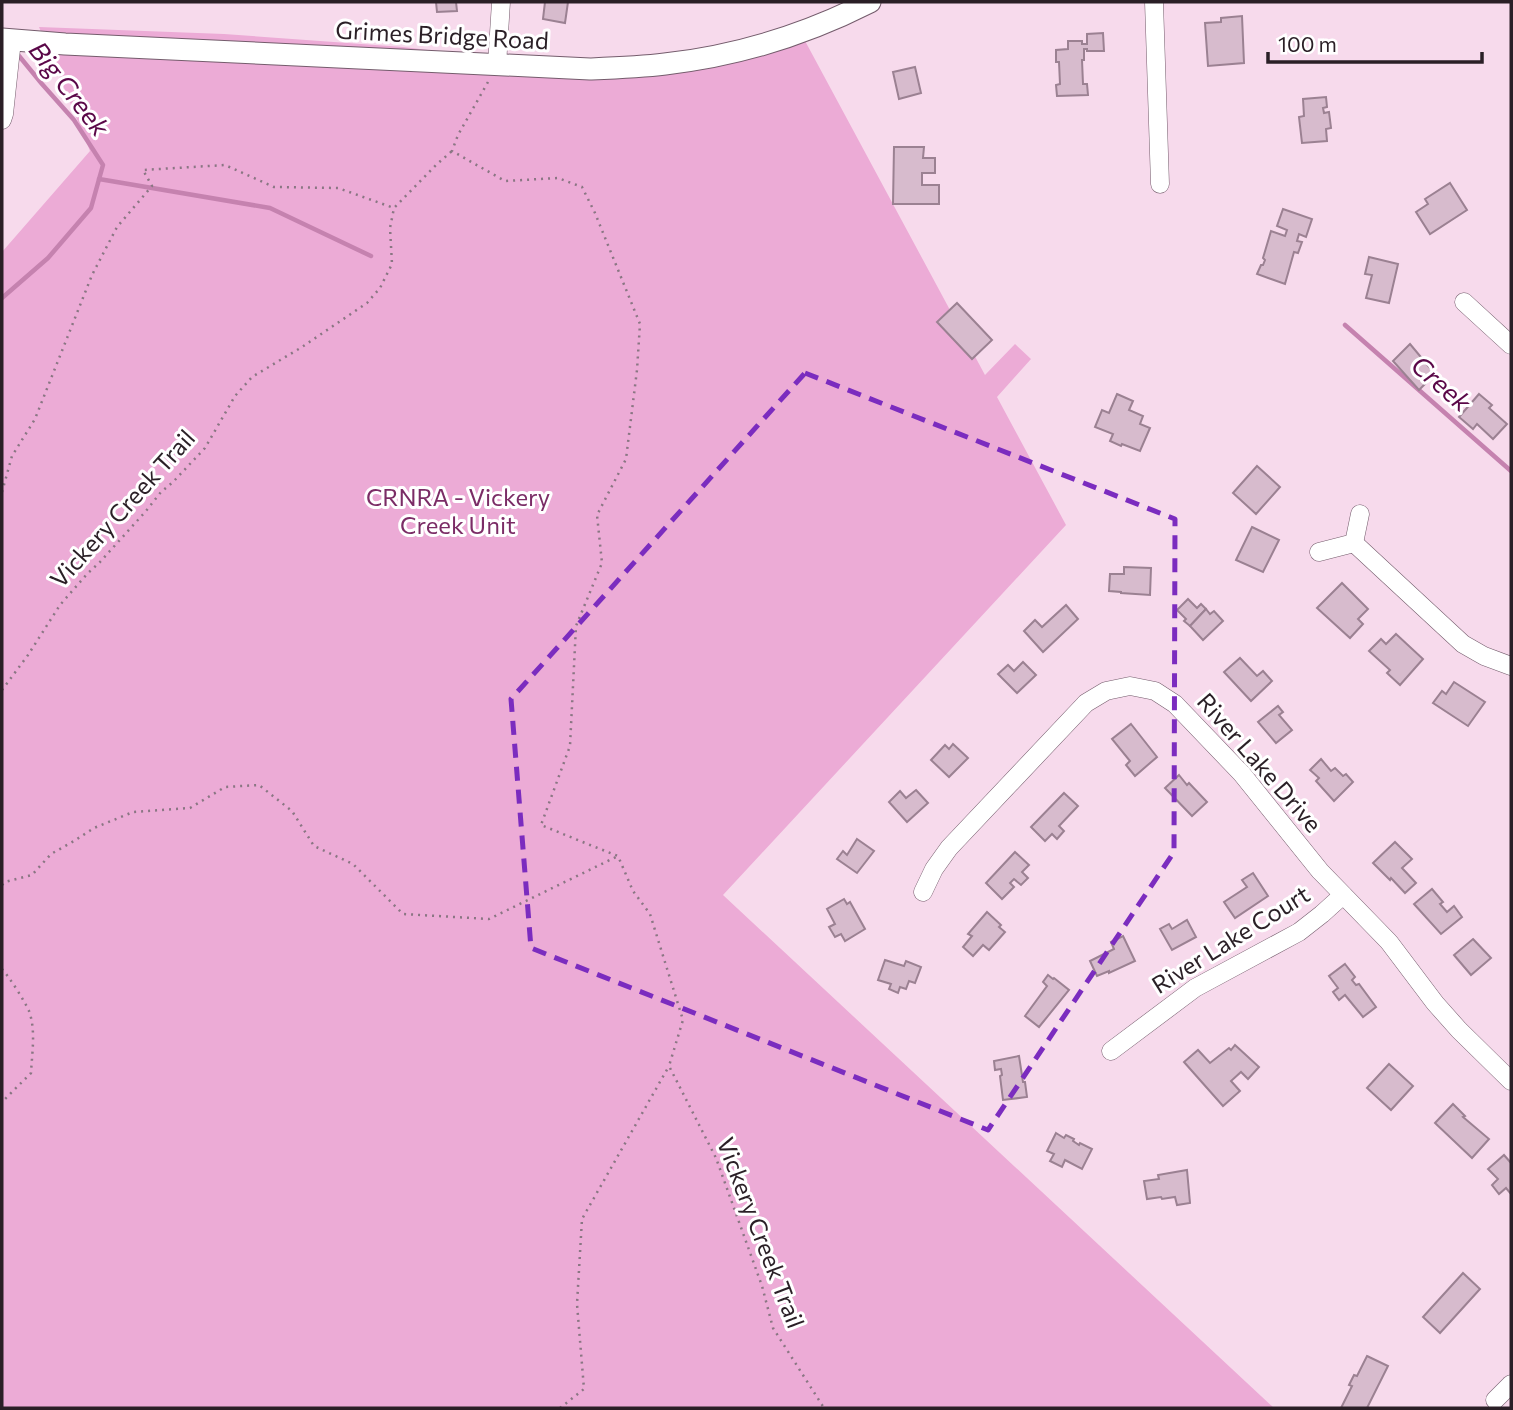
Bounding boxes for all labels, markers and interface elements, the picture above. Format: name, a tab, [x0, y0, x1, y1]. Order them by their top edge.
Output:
street label: Grimes Bridge Road	[335, 14, 550, 55]
scale bar	[1268, 21, 1482, 65]
text: 100 m	[1278, 31, 1337, 56]
water label: Big Creek	[24, 34, 117, 142]
water label: Creek	[1406, 348, 1479, 418]
street label: Vickery Creek Trail	[43, 423, 200, 593]
park label: CRNRA - Vickery Creek Unit	[366, 482, 550, 539]
street label: River Lake Drive	[1192, 686, 1328, 838]
street label: River Lake Court	[1146, 878, 1315, 999]
street label: Vickery Creek Trail	[712, 1133, 811, 1332]

